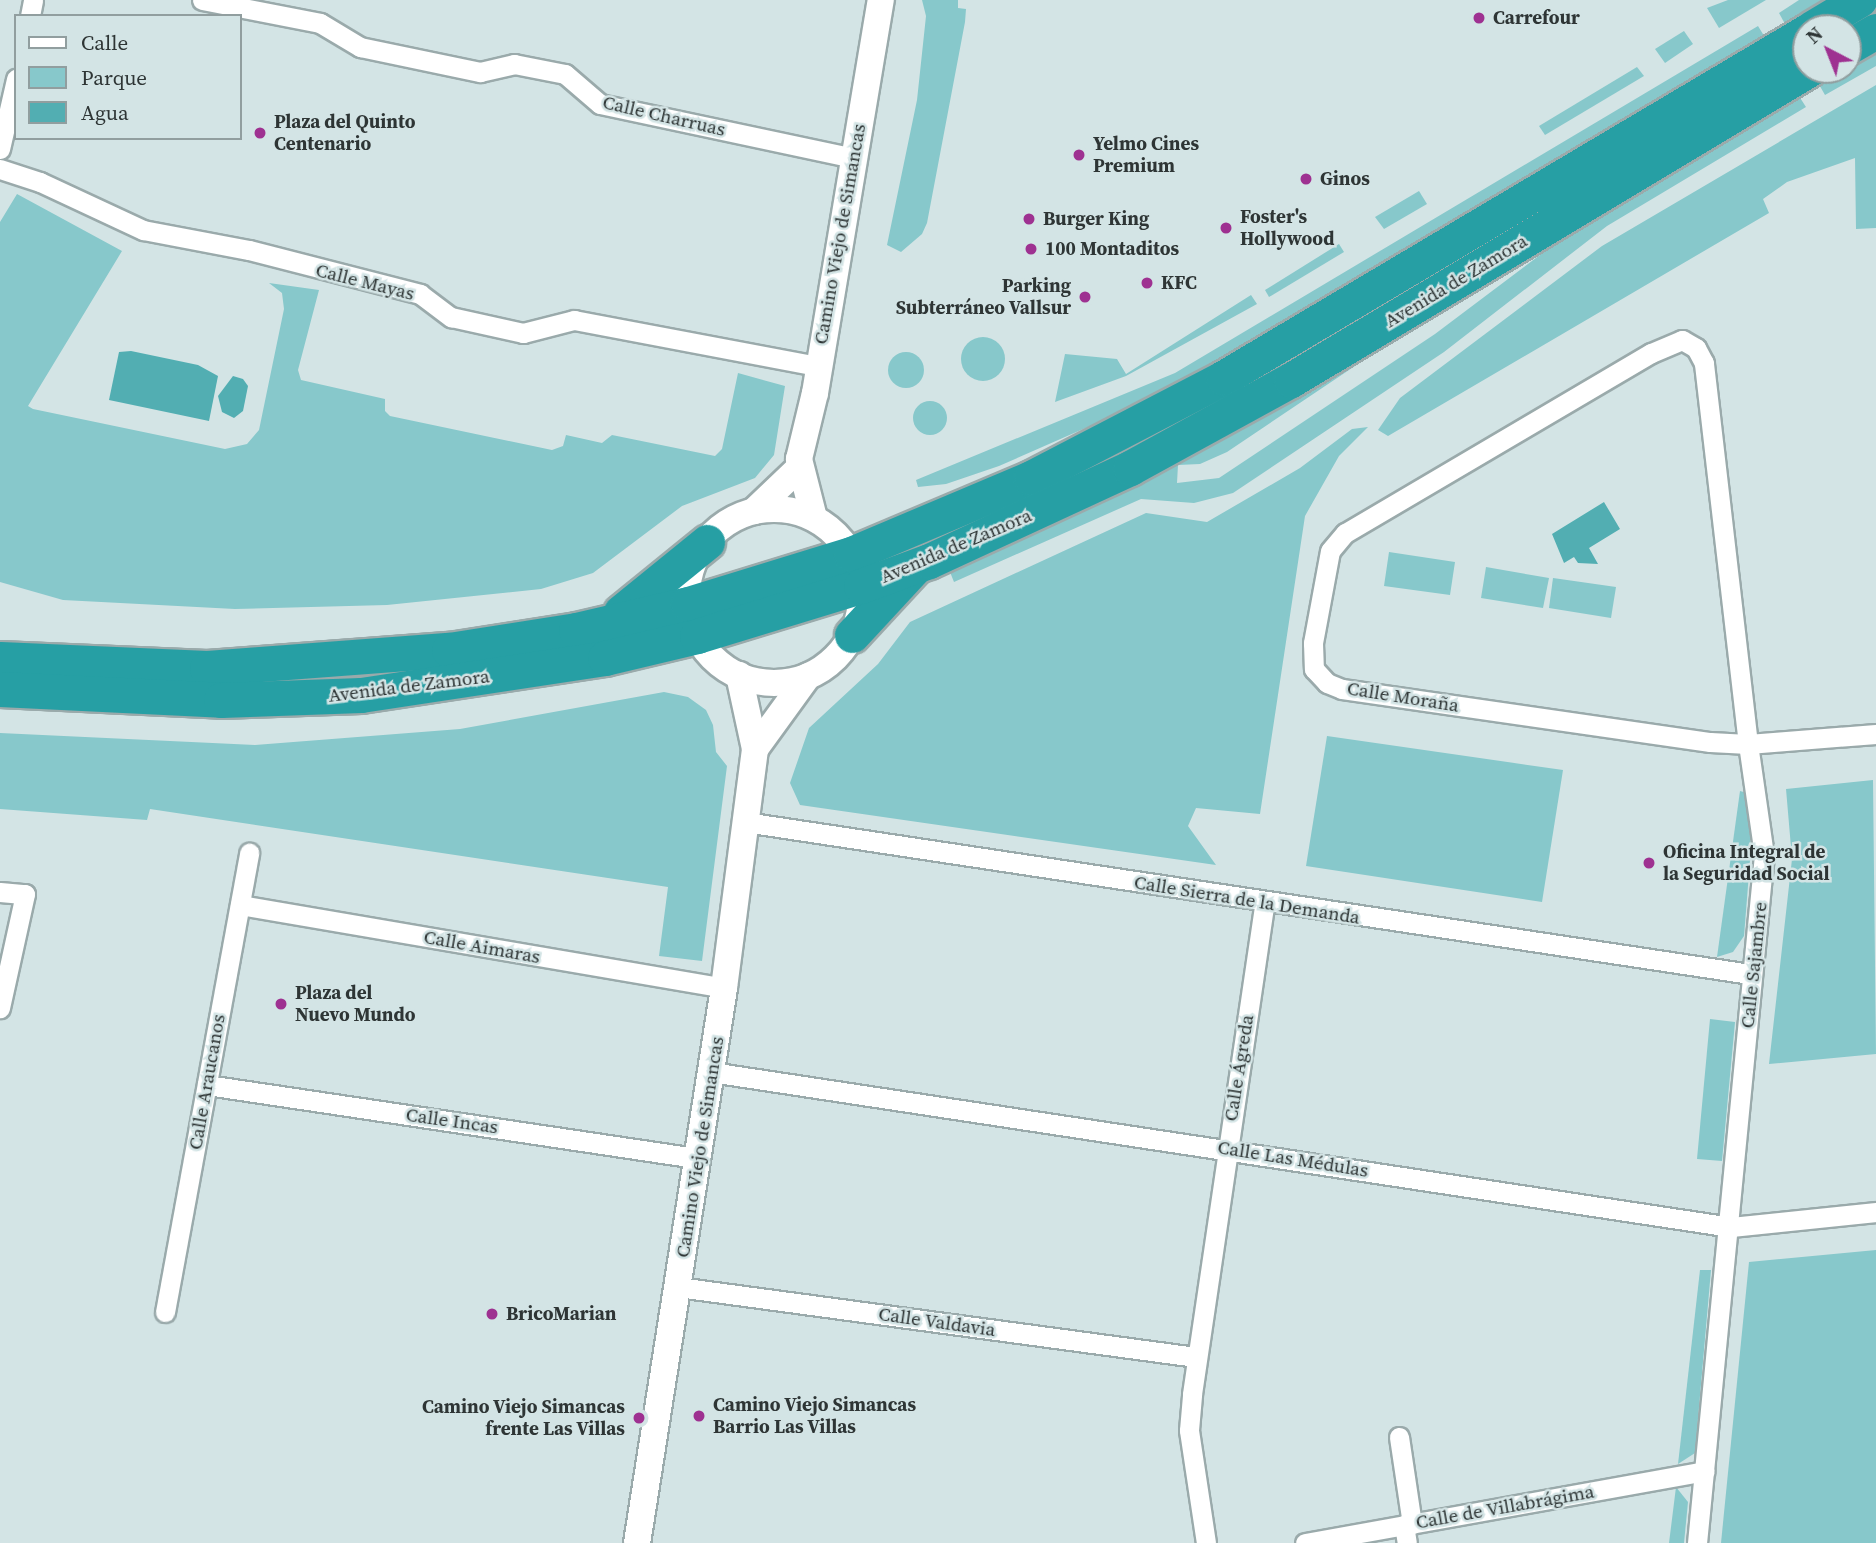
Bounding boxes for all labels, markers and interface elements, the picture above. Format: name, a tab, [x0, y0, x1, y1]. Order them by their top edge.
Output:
place label: Carrefour	[1493, 7, 1580, 29]
marker: Carrefour	[1471, 10, 1487, 26]
legend	[14, 14, 242, 140]
north arrow	[1792, 14, 1862, 84]
text: N	[1800, 21, 1828, 49]
text: Calle	[81, 28, 128, 57]
text: Parque	[81, 63, 147, 92]
street label: Calle Charruas	[600, 91, 728, 141]
text: Agua	[81, 98, 129, 127]
place label: Plaza del Quinto Centenario	[274, 111, 415, 155]
street label: Camino Viejo de Simancas	[809, 122, 871, 346]
marker: Plaza del Quinto Centenario	[252, 125, 268, 141]
place label: Yelmo Cines Premium	[1093, 133, 1199, 177]
marker: Yelmo Cines Premium	[1071, 147, 1087, 163]
place label: Ginos	[1320, 168, 1370, 190]
marker: Ginos	[1298, 171, 1314, 187]
place label: Foster's Hollywood	[1240, 206, 1334, 250]
place label: Burger King	[1043, 208, 1149, 230]
marker: Burger King	[1021, 211, 1037, 227]
marker: Foster's Hollywood	[1218, 220, 1234, 236]
street label: Avenida de Zamora	[1381, 229, 1531, 333]
place label: 100 Montaditos	[1045, 238, 1179, 260]
marker: 100 Montaditos	[1023, 241, 1039, 257]
street label: Calle Mayas	[313, 259, 417, 305]
place label: KFC	[1161, 272, 1197, 294]
place label: Parking Subterráneo Vallsur	[895, 275, 1071, 319]
marker: KFC	[1139, 275, 1155, 291]
marker: Parking Subterráneo Vallsur	[1077, 289, 1093, 305]
street label: Avenida de Zamora	[877, 504, 1035, 588]
street label: Avenida de Zamora	[327, 665, 491, 707]
street label: Calle Moraña	[1345, 677, 1461, 717]
place label: Oficina Integral de la Seguridad Social	[1663, 841, 1830, 885]
marker: Oficina Integral de la Seguridad Social	[1641, 855, 1657, 871]
street label: Calle Sierra de la Demanda	[1132, 871, 1362, 929]
street label: Calle Sajambre	[1736, 901, 1772, 1029]
street label: Calle Aimaras	[422, 926, 542, 968]
place label: Plaza del Nuevo Mundo	[295, 982, 415, 1026]
marker: Plaza del Nuevo Mundo	[273, 996, 289, 1012]
street label: Calle Araucanos	[184, 1012, 230, 1152]
street label: Calle Ágreda	[1219, 1013, 1259, 1123]
street label: Camino Viejo de Simancas	[671, 1035, 729, 1259]
street label: Calle Incas	[404, 1103, 500, 1139]
street label: Calle Las Médulas	[1216, 1136, 1370, 1182]
street label: Calle Valdavia	[877, 1302, 997, 1342]
place label: BricoMarian	[506, 1303, 616, 1325]
marker: BricoMarian	[484, 1306, 500, 1322]
place label: Camino Viejo Simancas Barrio Las Villas	[713, 1394, 917, 1438]
place label: Camino Viejo Simancas frente Las Villas	[421, 1396, 625, 1440]
marker: Camino Viejo Simancas Barrio Las Villas	[691, 1408, 707, 1424]
marker: Camino Viejo Simancas frente Las Villas	[631, 1410, 647, 1426]
street label: Calle de Villabrágima	[1414, 1480, 1596, 1534]

